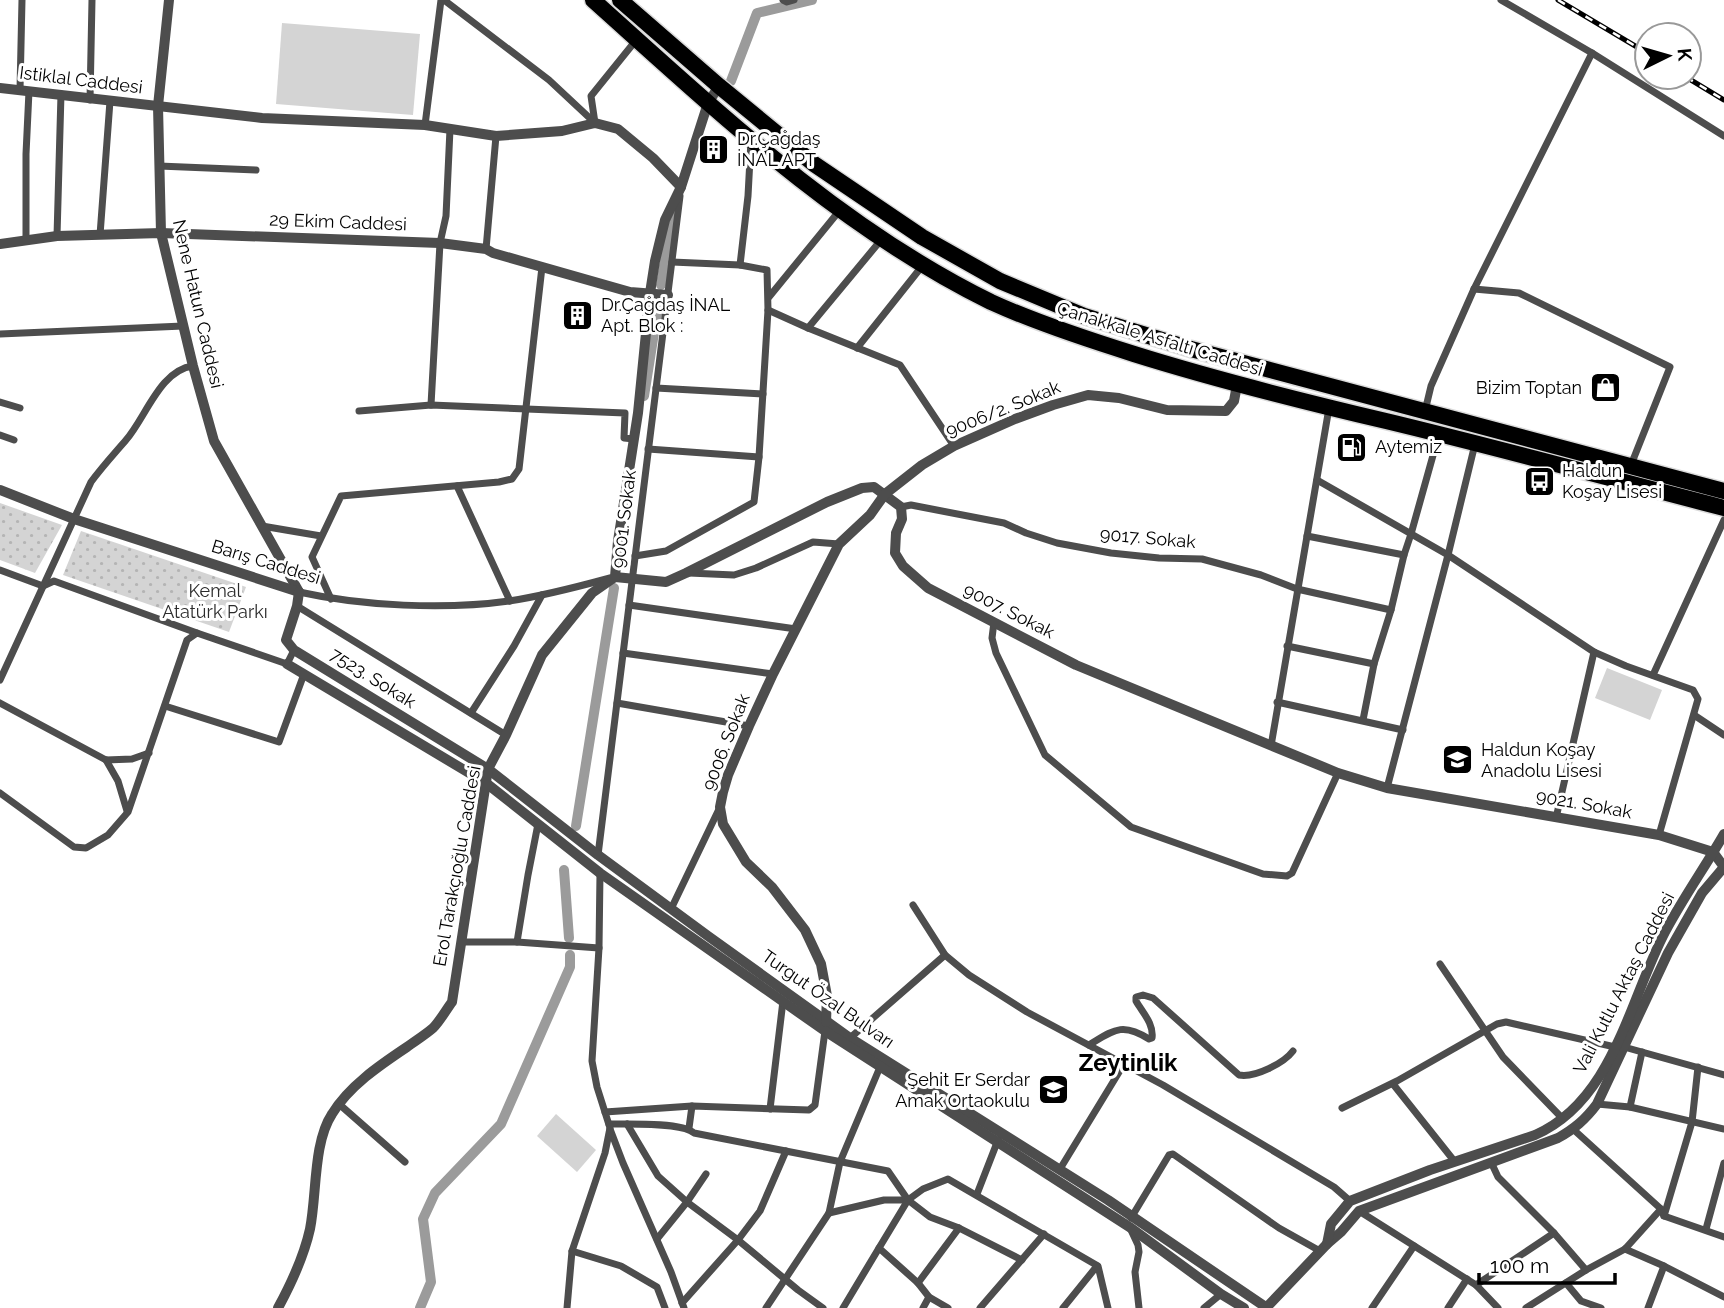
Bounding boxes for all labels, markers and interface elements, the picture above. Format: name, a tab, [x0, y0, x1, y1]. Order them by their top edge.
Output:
north arrow	[1633, 21, 1703, 91]
text: K	[1673, 47, 1696, 62]
street label: Istiklal Caddesi	[18, 62, 144, 97]
place label: Dr.Çağdaş İNAL APT	[737, 128, 821, 170]
building icon: Dr.Çağdaş İNAL APT	[697, 132, 731, 166]
street label: 29 Ekim Caddesi	[269, 209, 407, 234]
street label: Nene Hatun Caddesi	[169, 218, 228, 390]
place label: Dr.Çağdaş İNAL Apt. Blok :	[601, 294, 731, 336]
street label: Çanakkale Asfaltı Caddesi	[1055, 297, 1266, 380]
building icon: Dr.Çağdaş İNAL Apt. Blok :	[561, 298, 595, 332]
shop icon: Bizim Toptan	[1588, 371, 1622, 405]
street label: 9006/2. Sokak	[942, 376, 1064, 441]
place label: Bizim Toptan	[1476, 377, 1582, 398]
fuel station icon: Aytemiz	[1335, 430, 1369, 464]
place label: Aytemiz	[1375, 436, 1442, 457]
place label: Haldun Koşay Lisesi	[1562, 460, 1662, 502]
bus stop icon: Haldun Koşay Lisesi	[1522, 464, 1556, 498]
street label: 9001. Sokak	[607, 468, 640, 569]
street label: 9017. Sokak	[1099, 523, 1197, 552]
street label: Barış Caddesi	[209, 535, 323, 588]
street label: 9007. Sokak	[960, 579, 1059, 643]
park label: Kemal Atatürk Parkı	[162, 580, 268, 622]
street label: 7523. Sokak	[327, 643, 420, 712]
street label: 9006. Sokak	[697, 690, 754, 793]
place label: Haldun Koşay Anadolu Lisesi	[1481, 739, 1602, 781]
school or university icon: Haldun Koşay Anadolu Lisesi	[1441, 743, 1475, 777]
street label: Erol Tarakçıoğlu Caddesi	[428, 764, 485, 968]
street label: 9021. Sokak	[1534, 785, 1634, 822]
street label: Vali Kutlu Aktaş Caddesi	[1569, 889, 1678, 1077]
street label: Turgut Özal Bulvarı	[758, 945, 898, 1052]
district label: Zeytinlik	[1079, 1048, 1178, 1077]
place label: Şehit Er Serdar Amak Ortaokulu	[895, 1069, 1031, 1111]
school or university icon: Şehit Er Serdar Amak Ortaokulu	[1036, 1073, 1070, 1107]
scale bar	[1479, 1242, 1616, 1286]
text: 100 m	[1490, 1253, 1549, 1278]

